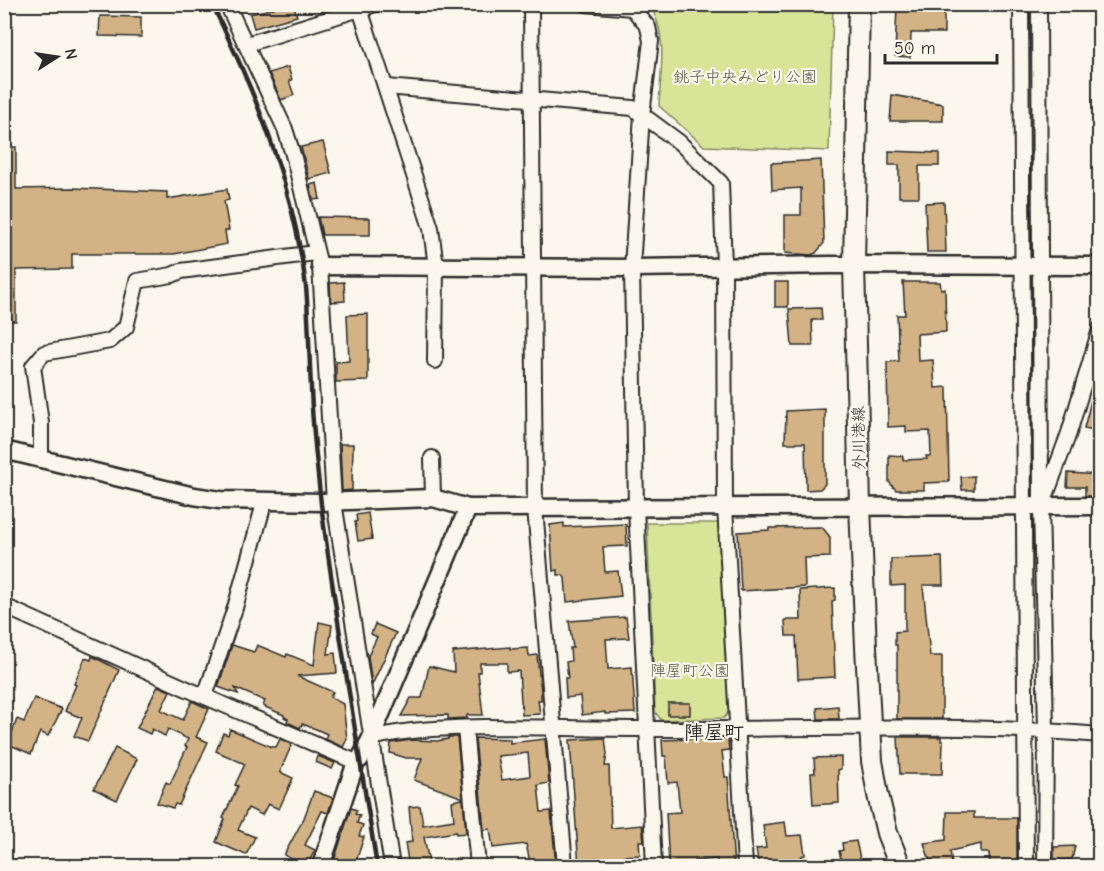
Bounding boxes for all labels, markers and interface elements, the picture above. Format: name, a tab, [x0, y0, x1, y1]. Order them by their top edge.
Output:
north arrow	[27, 27, 87, 87]
scale bar	[885, 27, 998, 65]
text: 50 m	[894, 38, 936, 59]
text: N	[61, 47, 81, 61]
park label: 銚子中央みどり公園	[673, 68, 817, 86]
street label: 外川港線	[849, 406, 869, 470]
park label: 陣屋町公園	[650, 662, 730, 680]
district label: 陣屋町	[684, 721, 744, 744]

